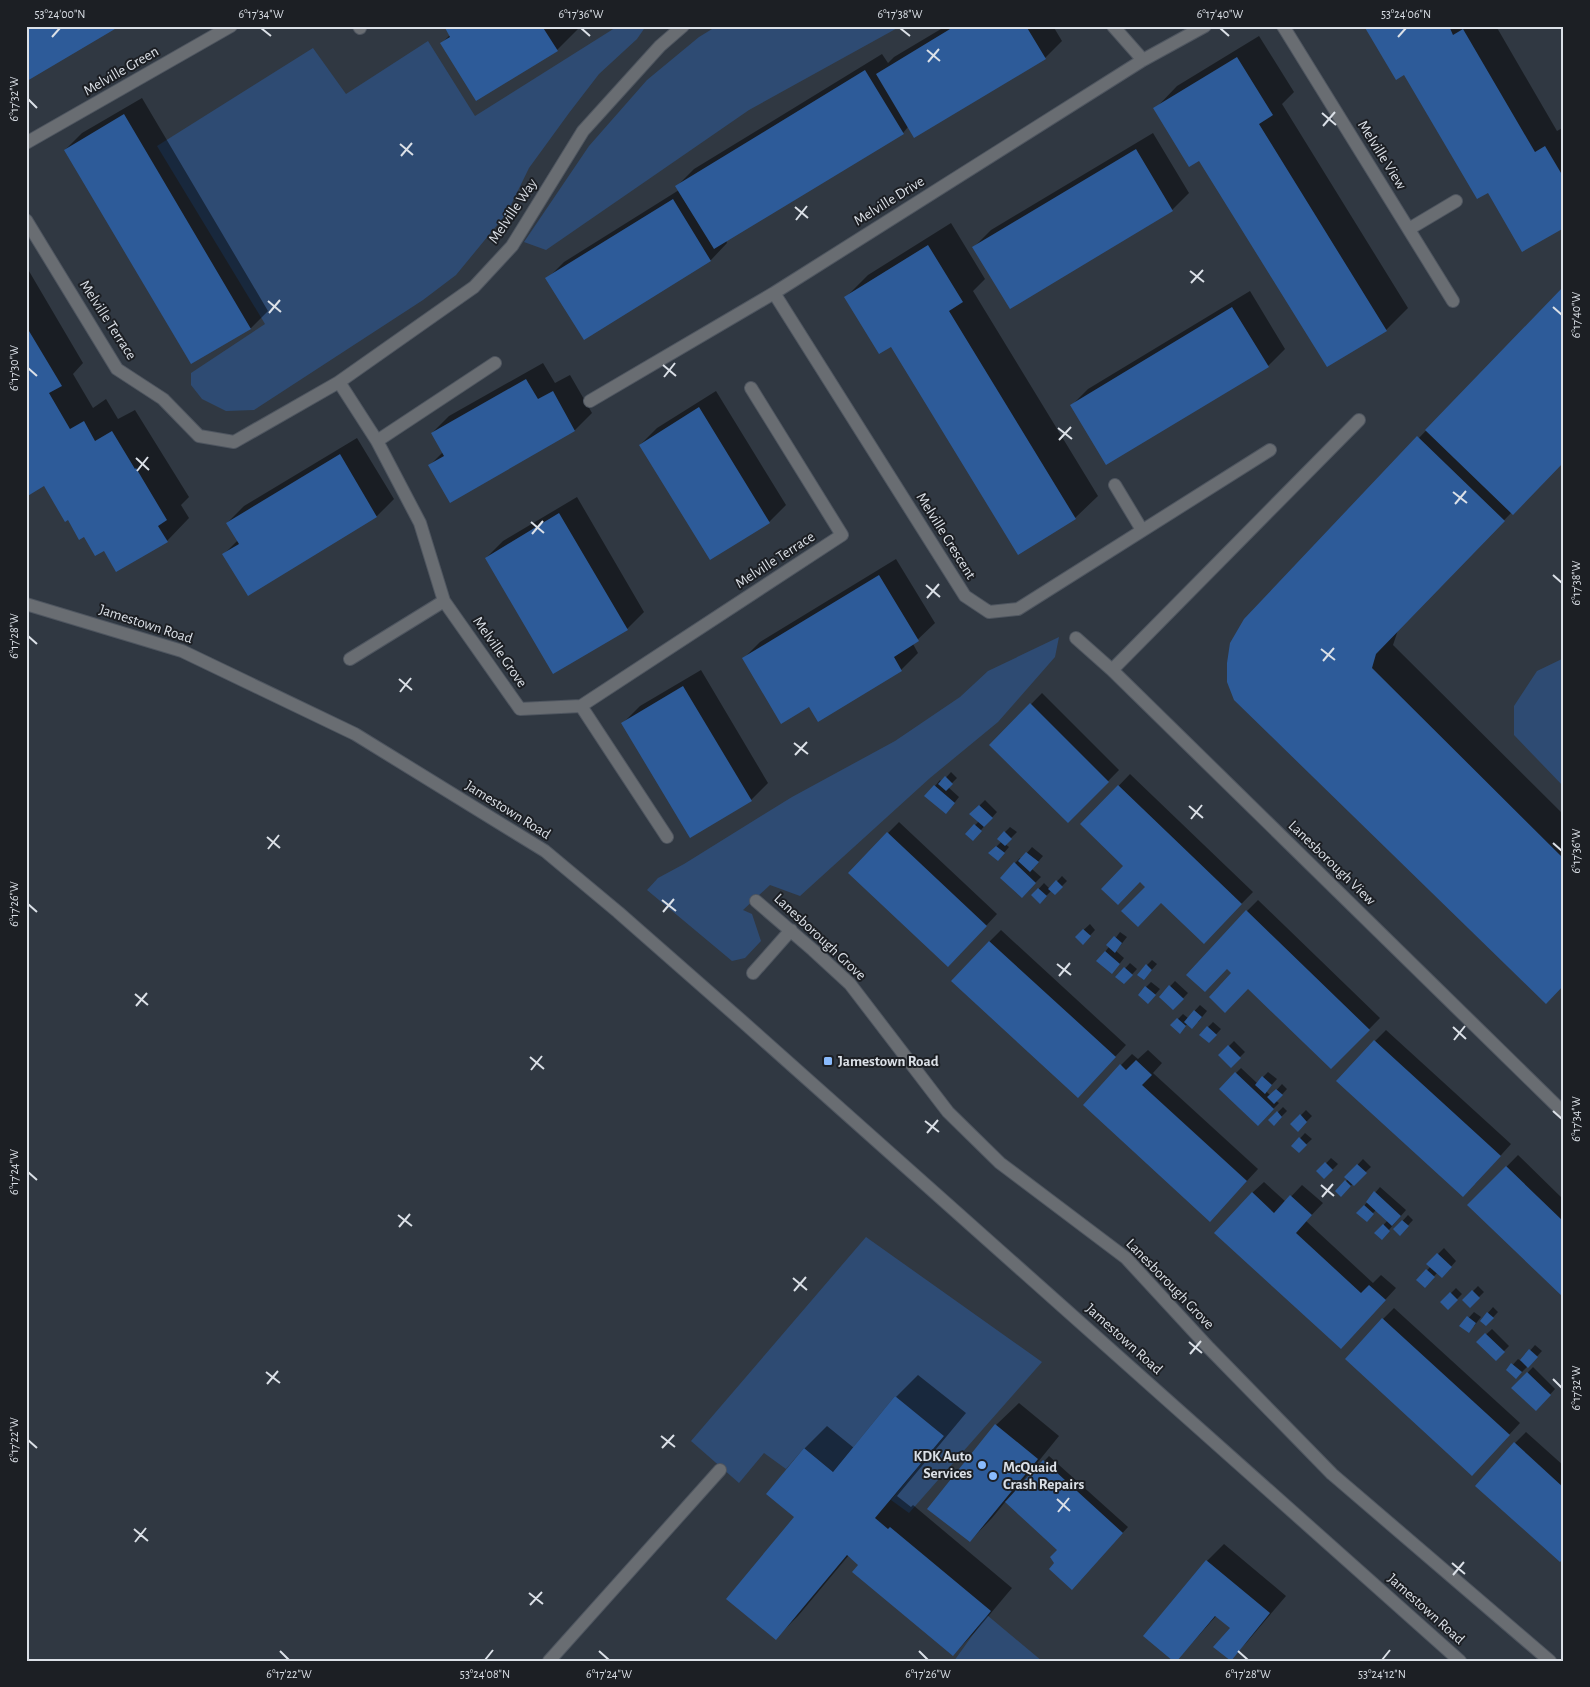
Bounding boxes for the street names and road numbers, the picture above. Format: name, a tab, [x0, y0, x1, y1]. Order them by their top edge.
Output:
street label: Melville Green	[81, 44, 161, 98]
street label: Melville View	[1355, 118, 1409, 192]
street label: Melville Drive	[851, 173, 927, 229]
street label: Melville Way	[486, 175, 540, 246]
street label: Melville Terrace	[77, 278, 139, 362]
street label: Melville Crescent	[913, 490, 979, 582]
street label: Melville Terrace	[733, 529, 817, 591]
street label: Jamestown Road	[97, 602, 195, 646]
street label: Melville Grove	[470, 614, 530, 690]
street label: Jamestown Road	[463, 778, 553, 842]
street label: Lanesborough View	[1286, 818, 1378, 908]
street label: Lanesborough Grove	[771, 891, 869, 983]
street label: Lanesborough Grove	[1123, 1236, 1217, 1332]
street label: Jamestown Road	[1083, 1301, 1165, 1377]
street label: Jamestown Road	[1385, 1571, 1467, 1647]

